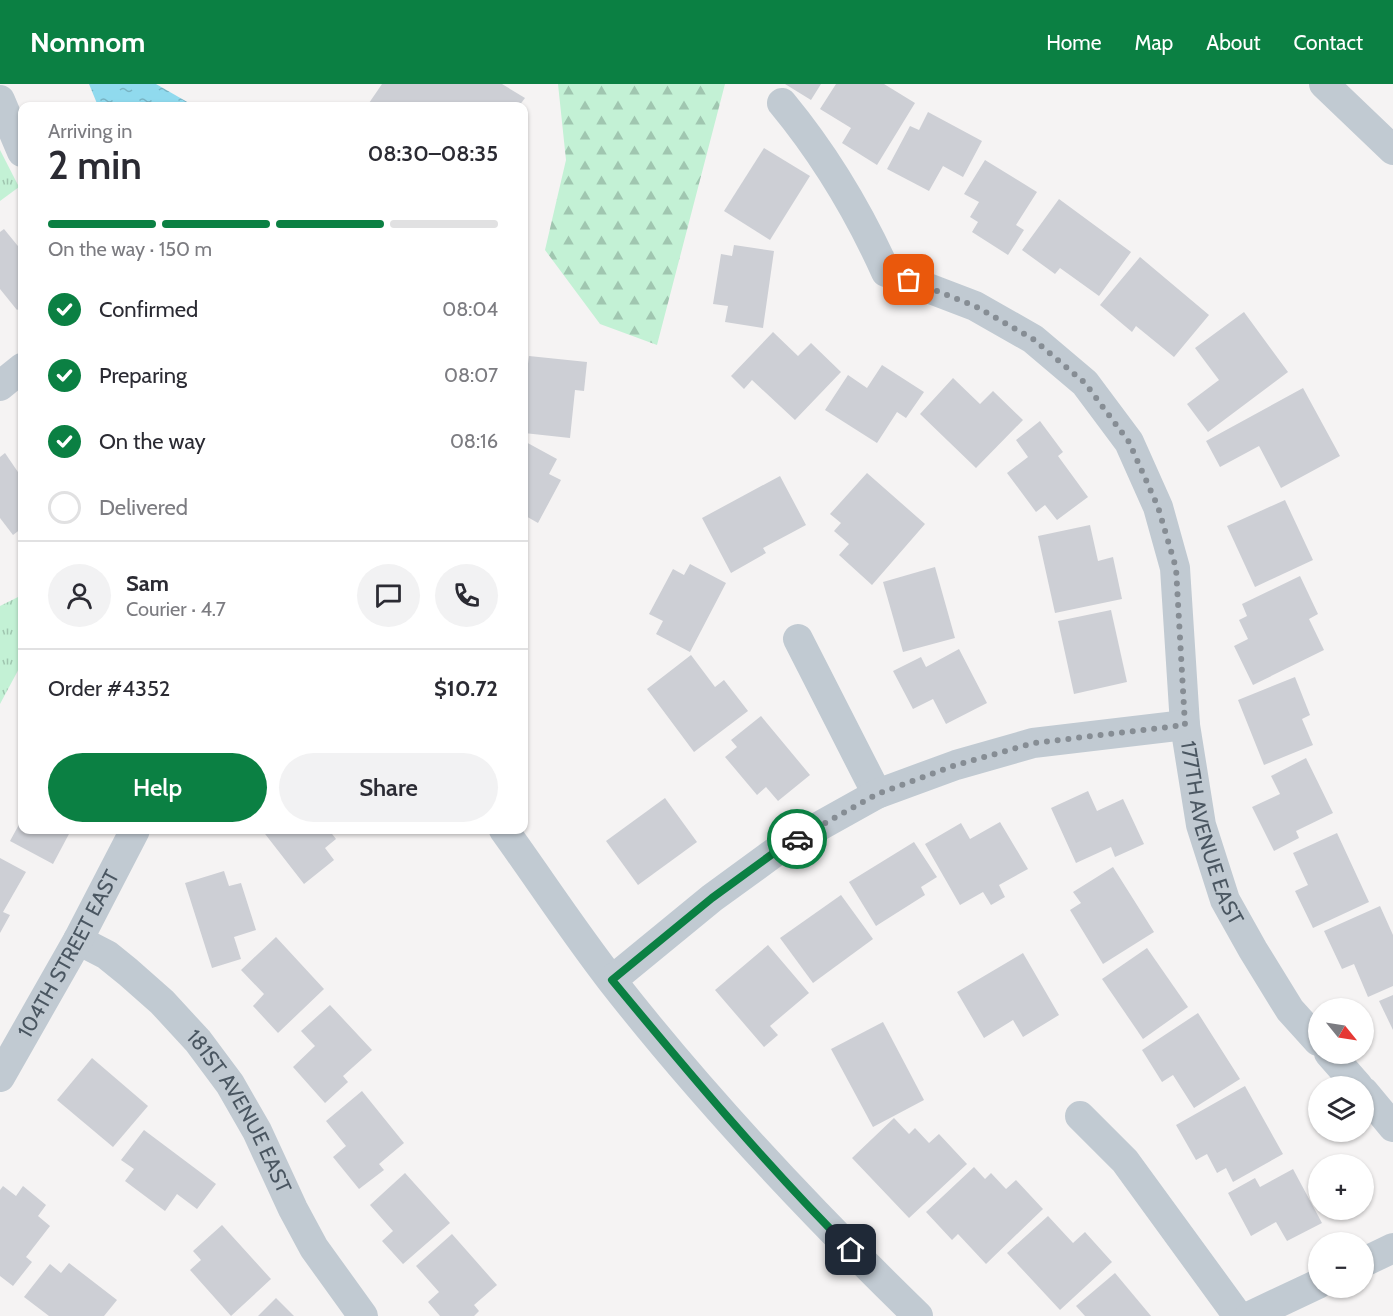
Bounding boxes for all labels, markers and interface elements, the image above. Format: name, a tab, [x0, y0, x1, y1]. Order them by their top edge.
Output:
text: Nomnom	[30, 25, 145, 59]
text: Home	[1046, 30, 1102, 55]
text: Map	[1135, 30, 1173, 55]
text: About	[1206, 30, 1260, 55]
text: Contact	[1293, 30, 1363, 55]
text: Arriving in	[48, 119, 132, 143]
text: 08:30–08:35	[368, 140, 498, 167]
text: 2 min	[48, 141, 142, 189]
text: On the way · 150 m	[48, 237, 212, 261]
pin	[883, 254, 934, 305]
icon: bag	[892, 263, 925, 296]
icon: check	[48, 293, 81, 326]
text: Confirmed	[99, 296, 198, 323]
text: 08:04	[442, 297, 498, 321]
icon: check	[48, 359, 81, 392]
text: Preparing	[99, 362, 187, 389]
text: 08:07	[444, 363, 498, 387]
icon: check	[48, 425, 81, 458]
text: On the way	[99, 428, 206, 455]
text: 08:16	[450, 429, 498, 453]
text: Delivered	[99, 494, 188, 521]
button: person	[48, 564, 111, 627]
button: chat	[357, 564, 420, 627]
button: phone	[435, 564, 498, 627]
text: Sam	[126, 570, 169, 597]
text: Courier · 4.7	[126, 597, 226, 621]
text: Order #4352	[48, 675, 170, 702]
text: $10.72	[434, 675, 498, 702]
street label: 177TH AVENUE EAST	[1176, 739, 1249, 929]
button: Help	[48, 753, 267, 822]
button: Share	[279, 753, 498, 822]
courier	[767, 809, 827, 869]
icon: car	[781, 823, 814, 856]
street label: 104TH STREET EAST	[12, 866, 124, 1042]
north arrow	[1308, 998, 1374, 1064]
map controls	[1308, 998, 1374, 1298]
street label: 181ST AVENUE EAST	[182, 1024, 297, 1197]
button: layers	[1308, 1076, 1374, 1142]
button: +	[1308, 1154, 1374, 1220]
pin	[825, 1224, 876, 1275]
button: −	[1308, 1232, 1374, 1298]
icon: home	[834, 1233, 867, 1266]

